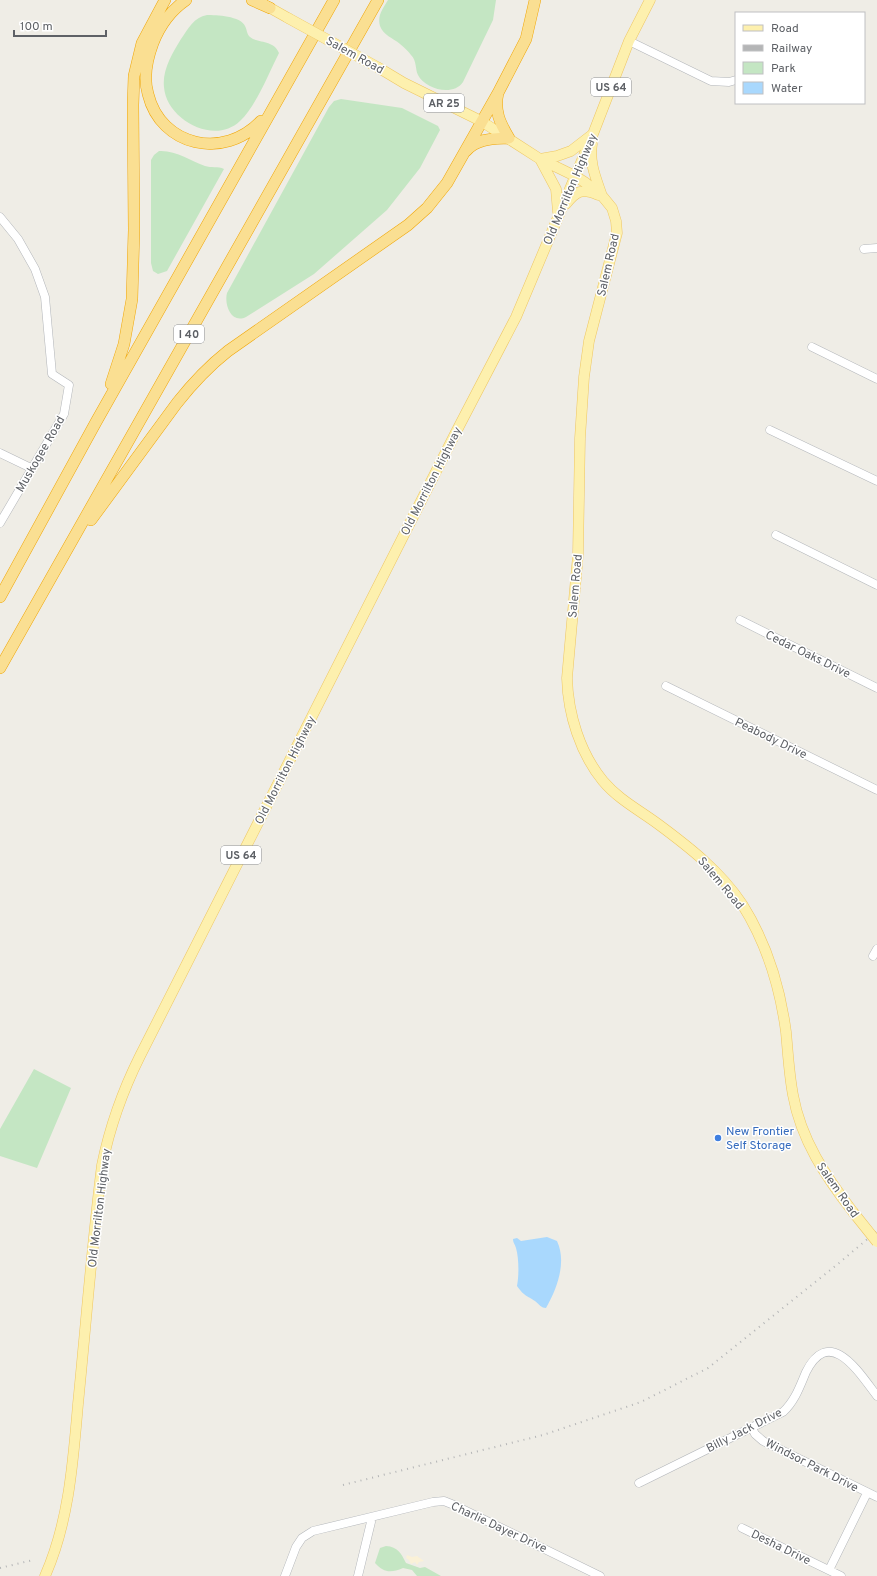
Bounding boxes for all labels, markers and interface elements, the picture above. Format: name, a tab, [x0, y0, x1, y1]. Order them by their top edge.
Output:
scale bar	[14, 12, 106, 38]
legend	[735, 12, 865, 104]
text: 100 m	[20, 19, 53, 35]
text: Road	[771, 21, 799, 37]
street label: Salem Road	[323, 33, 386, 78]
text: Railway	[771, 41, 812, 57]
text: Park	[771, 61, 796, 77]
road number: US 64	[591, 78, 631, 96]
text: Water	[771, 81, 803, 97]
road number: AR 25	[424, 94, 464, 112]
street label: Old Morrilton Highway	[540, 131, 602, 248]
street label: Salem Road	[594, 232, 624, 298]
road number: I 40	[174, 325, 204, 343]
street label: Muskogee Road	[13, 414, 69, 495]
street label: Old Morrilton Highway	[398, 424, 466, 538]
street label: Salem Road	[565, 554, 587, 619]
street label: Cedar Oaks Drive	[762, 627, 853, 682]
street label: Old Morrilton Highway	[252, 713, 320, 827]
street label: Peabody Drive	[732, 715, 809, 763]
road number: US 64	[221, 846, 261, 864]
street label: Salem Road	[694, 854, 747, 913]
place label: New Frontier Self Storage	[726, 1124, 795, 1154]
marker: New Frontier Self Storage	[713, 1133, 723, 1143]
street label: Old Morrilton Highway	[85, 1148, 115, 1269]
street label: Salem Road	[812, 1160, 862, 1221]
street label: Billy Jack Drive	[704, 1405, 785, 1457]
street label: Windsor Park Drive	[762, 1436, 861, 1496]
street label: Charlie Dayer Drive	[448, 1499, 549, 1557]
street label: Desha Drive	[748, 1527, 813, 1569]

